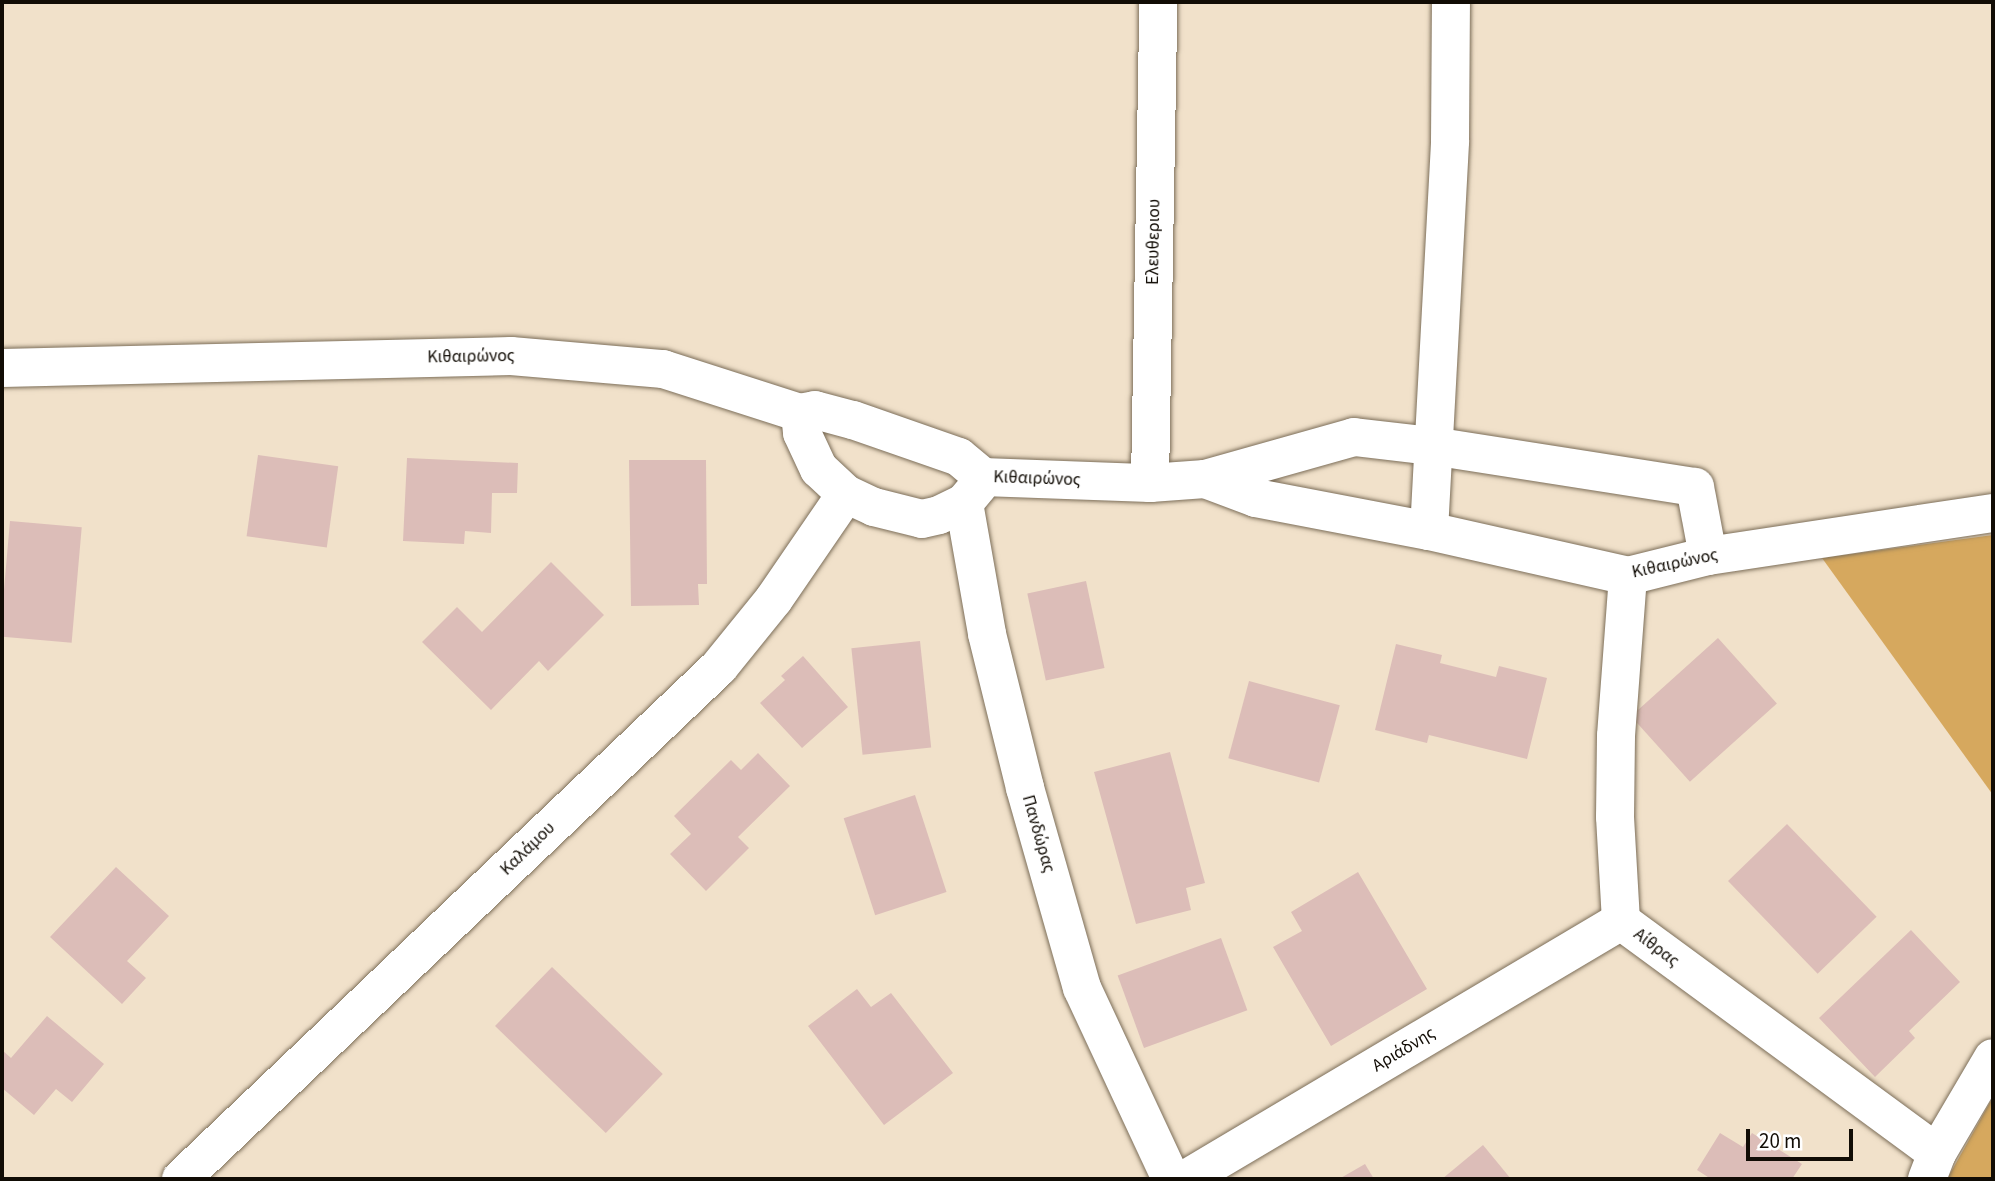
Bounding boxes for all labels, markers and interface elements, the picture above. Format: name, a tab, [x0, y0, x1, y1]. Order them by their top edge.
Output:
street label: Ελευθεριου	[1142, 199, 1166, 285]
street label: Κιθαιρώνος	[427, 345, 515, 369]
street label: Κιθαιρώνος	[993, 467, 1081, 491]
street label: Κιθαιρώνος	[1630, 544, 1720, 584]
street label: Πανδώρας	[1017, 793, 1059, 875]
street label: Καλάμου	[496, 818, 560, 880]
street label: Αίθρας	[1629, 924, 1683, 972]
street label: Αριάδνης	[1369, 1023, 1439, 1077]
scale bar	[1750, 1114, 1857, 1158]
text: 20 m	[1759, 1126, 1801, 1156]

